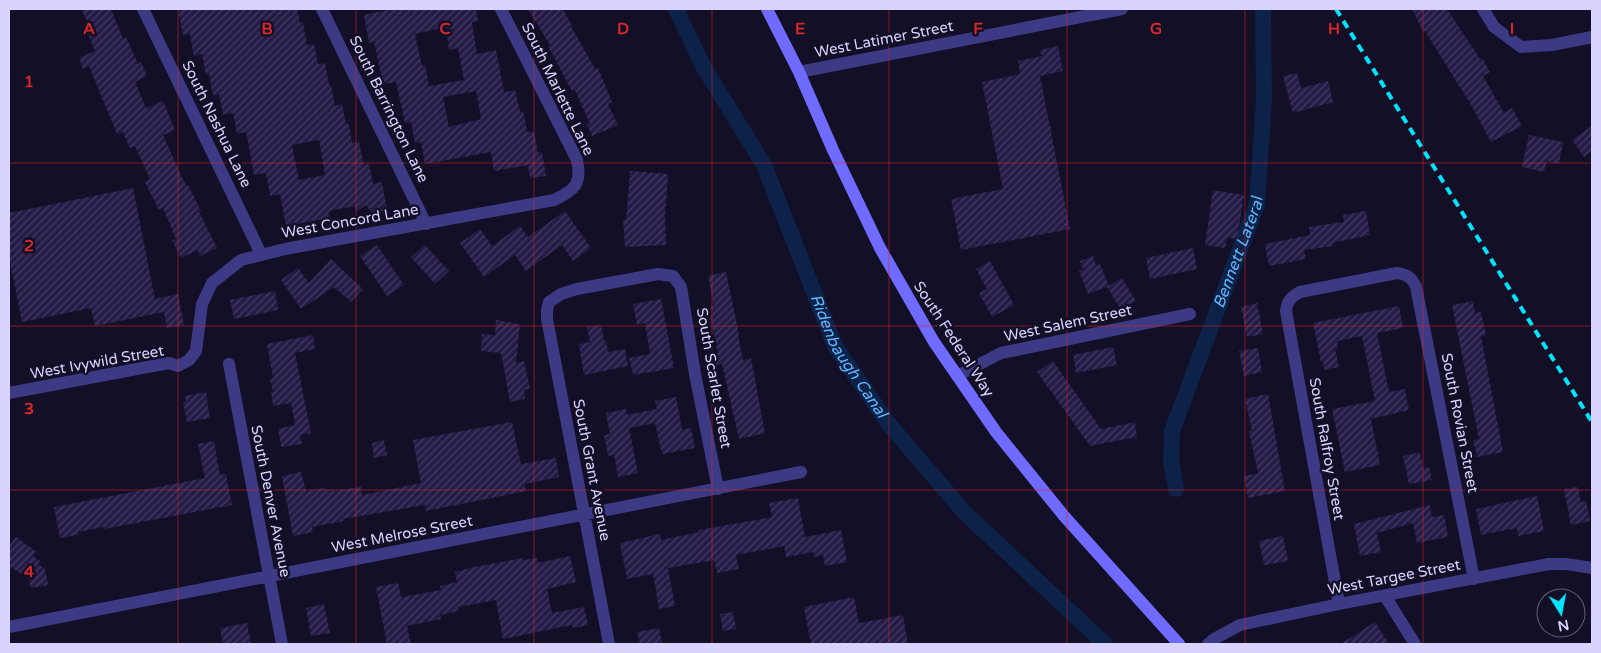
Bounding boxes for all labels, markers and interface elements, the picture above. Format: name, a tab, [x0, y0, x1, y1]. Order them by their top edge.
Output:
street label: West Latimer Street	[813, 17, 955, 61]
text: A	[83, 19, 95, 39]
text: B	[261, 19, 273, 39]
text: C	[439, 19, 451, 39]
text: D	[617, 19, 629, 39]
text: E	[795, 19, 805, 39]
text: F	[973, 19, 983, 39]
text: G	[1150, 19, 1162, 39]
text: H	[1328, 19, 1340, 39]
text: I	[1510, 19, 1514, 39]
street label: South Marlette Lane	[518, 20, 598, 158]
street label: South Barrington Lane	[346, 33, 432, 185]
street label: South Nashua Lane	[178, 58, 256, 190]
text: 1	[24, 72, 34, 92]
water label: Bennett Lateral	[1209, 195, 1268, 311]
street label: West Concord Lane	[280, 200, 420, 242]
text: 2	[24, 236, 34, 256]
street label: South Federal Way	[910, 278, 998, 400]
water label: Ridenbaugh Canal	[806, 291, 893, 424]
street label: West Salem Street	[1002, 301, 1134, 345]
street label: South Scarlet Street	[693, 306, 735, 450]
street label: West Ivywild Street	[29, 341, 166, 383]
street label: South Rovian Street	[1438, 352, 1482, 495]
street label: South Ralfroy Street	[1306, 376, 1348, 522]
street label: South Grant Avenue	[569, 398, 615, 542]
text: 3	[24, 399, 34, 419]
street label: South Denver Avenue	[247, 423, 295, 579]
street label: West Melrose Street	[330, 511, 474, 557]
street label: West Targee Street	[1326, 555, 1462, 599]
text: 4	[24, 562, 34, 582]
north arrow	[1536, 588, 1586, 638]
text: N	[1556, 616, 1571, 635]

